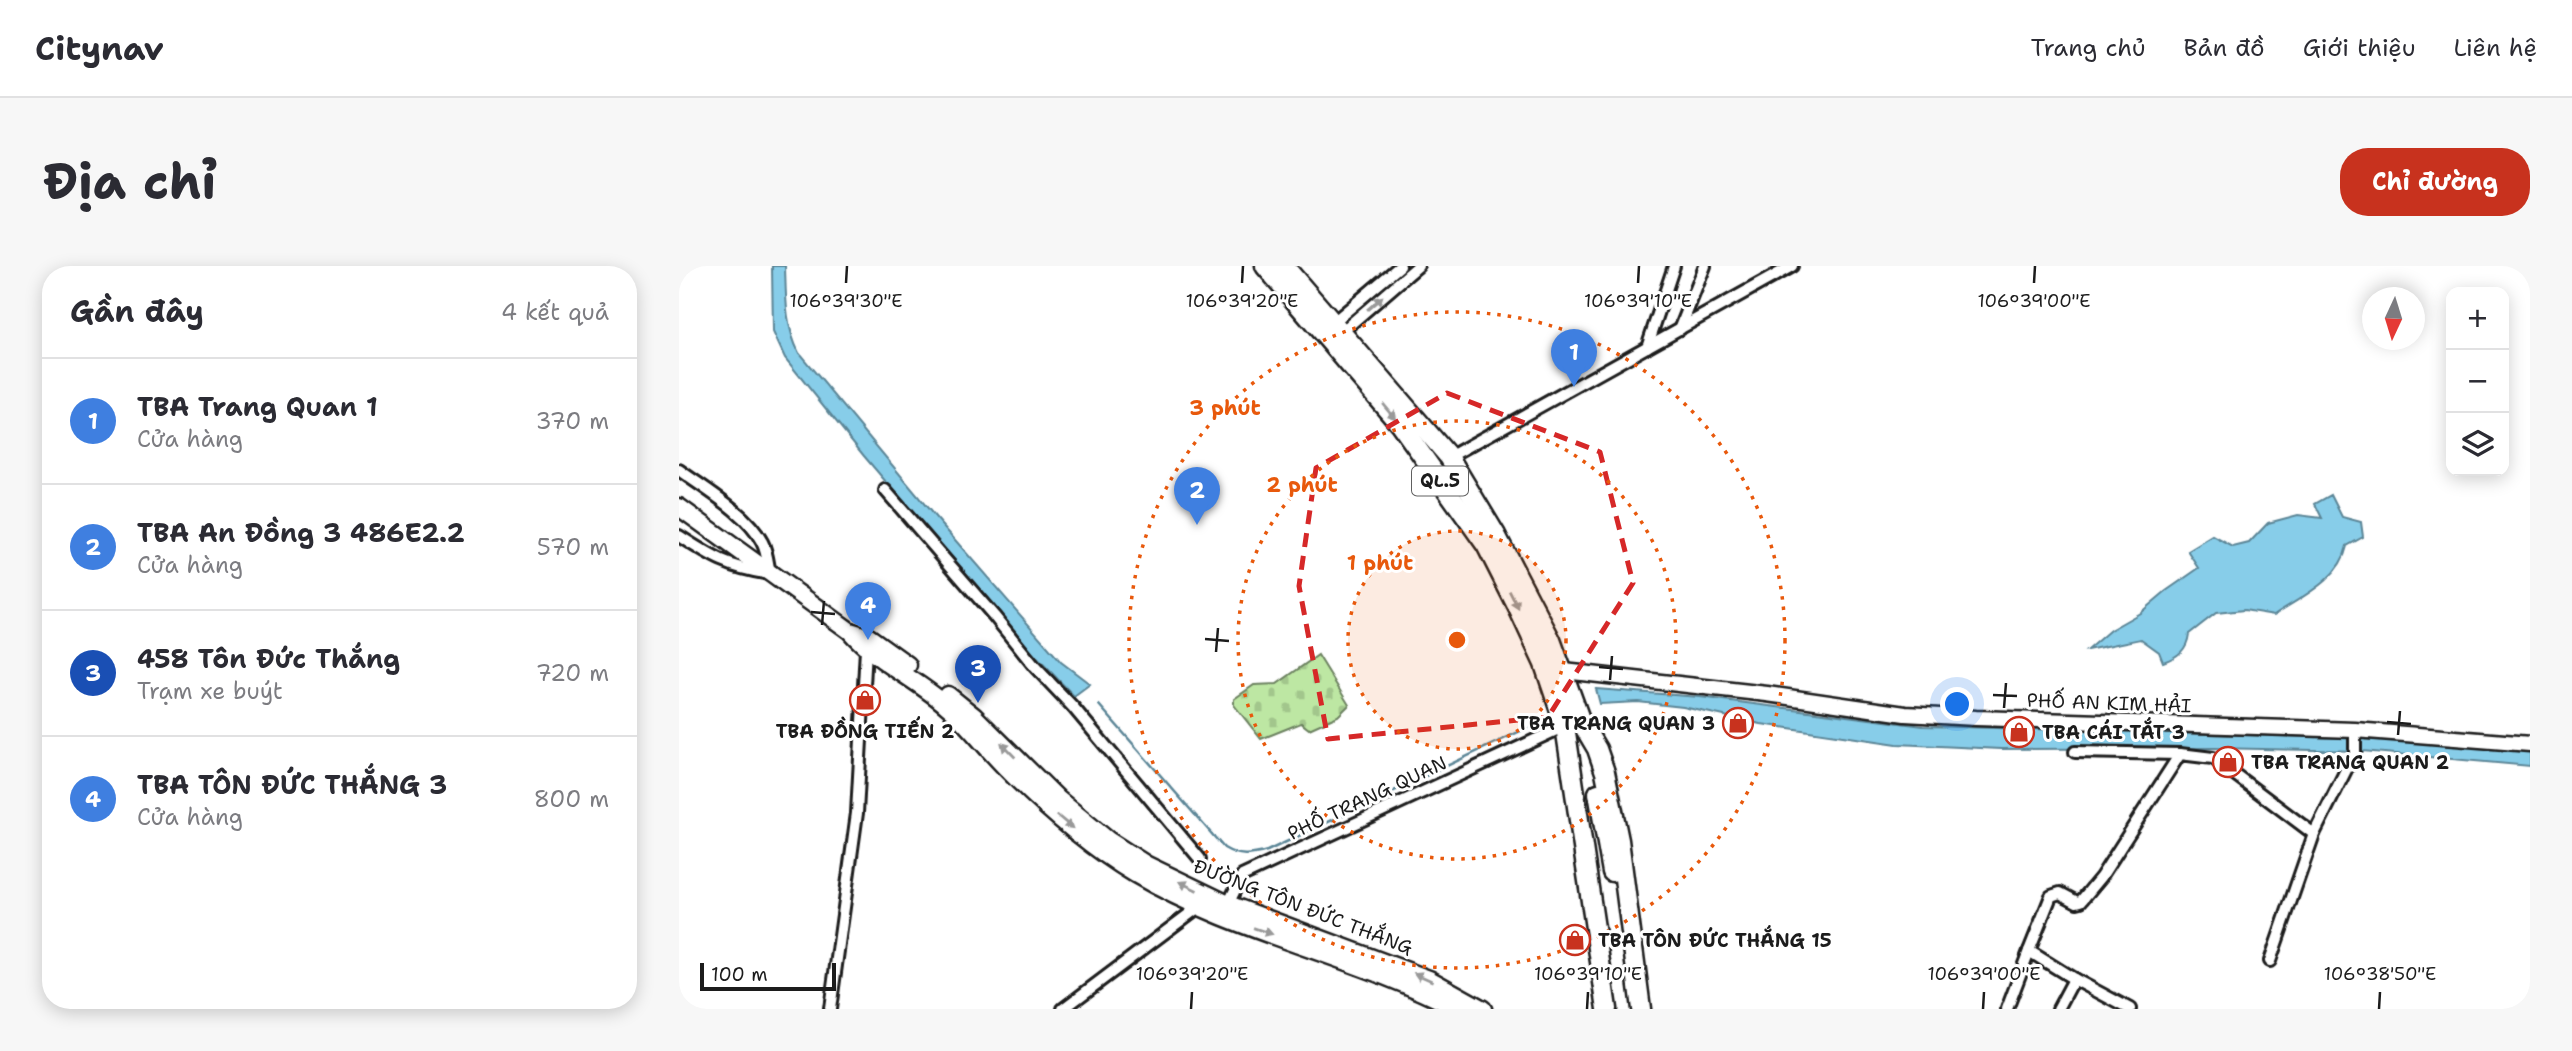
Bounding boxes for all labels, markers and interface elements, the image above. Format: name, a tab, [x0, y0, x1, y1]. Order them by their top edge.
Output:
text: Citynav	[35, 26, 164, 71]
text: Trang chủ	[2031, 32, 2146, 64]
text: Bản đồ	[2184, 32, 2265, 64]
text: Giới thiệu	[2303, 32, 2416, 64]
text: Liên hệ	[2454, 32, 2537, 64]
button: Chỉ đường	[2340, 148, 2530, 216]
text: Địa chỉ	[42, 149, 216, 215]
north arrow	[2362, 287, 2425, 350]
map controls	[2446, 287, 2509, 476]
button: +	[2446, 287, 2509, 350]
text: 106°39'30"E	[790, 289, 903, 313]
text: 106°39'20"E	[1186, 289, 1298, 313]
text: 106°39'10"E	[1584, 289, 1692, 313]
text: 106°39'00"E	[1977, 289, 2091, 313]
text: Gần đây	[70, 291, 204, 332]
one-way arrow	[1366, 296, 1383, 311]
text: 4 kết quả	[501, 297, 609, 327]
pin: 1	[1551, 329, 1597, 387]
button: −	[2446, 350, 2509, 413]
text: TBA Trang Quan 1	[137, 389, 378, 424]
text: 3 phút	[1189, 394, 1261, 422]
one-way arrow	[1382, 401, 1397, 419]
text: 1	[88, 406, 98, 436]
text: 370 m	[536, 406, 609, 436]
button: layers	[2446, 413, 2509, 476]
text: Cửa hàng	[137, 424, 243, 454]
road number: QL.5	[1412, 466, 1468, 496]
pin: 2	[1174, 467, 1220, 525]
text: 2 phút	[1266, 471, 1338, 499]
text: TBA An Đồng 3 486E2.2	[137, 515, 465, 550]
text: 2	[85, 532, 101, 562]
text: 570 m	[537, 532, 609, 562]
text: 1 phút	[1347, 549, 1413, 577]
text: Cửa hàng	[137, 550, 243, 580]
pin: 4	[845, 582, 891, 640]
one-way arrow	[1508, 590, 1519, 610]
centre of rings	[1445, 628, 1469, 652]
text: 458 Tôn Đức Thắng	[137, 641, 400, 676]
pin: 3	[955, 645, 1001, 703]
text: 3	[85, 658, 101, 688]
text: 720 m	[536, 658, 609, 688]
text: Trạm xe buýt	[137, 676, 283, 706]
shop icon: TBA ĐỒNG TIẾN 2	[848, 683, 882, 717]
street label: PHỐ AN KIM HẢI	[2026, 685, 2192, 718]
your location	[1940, 687, 1974, 721]
shop icon: TBA TRANG QUAN 3	[1721, 706, 1755, 740]
place label: TBA TRANG QUAN 3	[1517, 711, 1715, 736]
shop icon: TBA CÁI TẮT 3	[2002, 715, 2036, 749]
place label: TBA ĐỒNG TIẾN 2	[776, 716, 954, 744]
place label: TBA CÁI TẮT 3	[2042, 717, 2185, 745]
one-way arrow	[1000, 742, 1016, 759]
shop icon: TBA TRANG QUAN 2	[2211, 745, 2245, 779]
street label: PHỐ TRANG QUAN	[1282, 747, 1451, 846]
place label: TBA TRANG QUAN 2	[2251, 750, 2449, 775]
text: TBA TÔN ĐỨC THẮNG 3	[137, 767, 447, 802]
text: 4	[85, 784, 101, 814]
text: 800 m	[534, 784, 609, 814]
text: Cửa hàng	[137, 802, 243, 832]
one-way arrow	[1056, 814, 1073, 829]
street label: ĐƯỜNG TÔN ĐỨC THẮNG	[1190, 850, 1418, 960]
one-way arrow	[1178, 880, 1198, 892]
shop icon: TBA TÔN ĐỨC THẮNG 15	[1558, 923, 1592, 957]
place label: TBA TÔN ĐỨC THẮNG 15	[1598, 925, 1832, 953]
one-way arrow	[1252, 926, 1273, 937]
scale bar	[700, 960, 837, 992]
text: 100 m	[711, 962, 768, 987]
text: 106°39'20"E	[1136, 962, 1248, 986]
text: 106°39'10"E	[1534, 962, 1642, 986]
text: 106°39'00"E	[1927, 962, 2041, 986]
text: 106°38'50"E	[2324, 962, 2436, 986]
one-way arrow	[1413, 971, 1433, 983]

